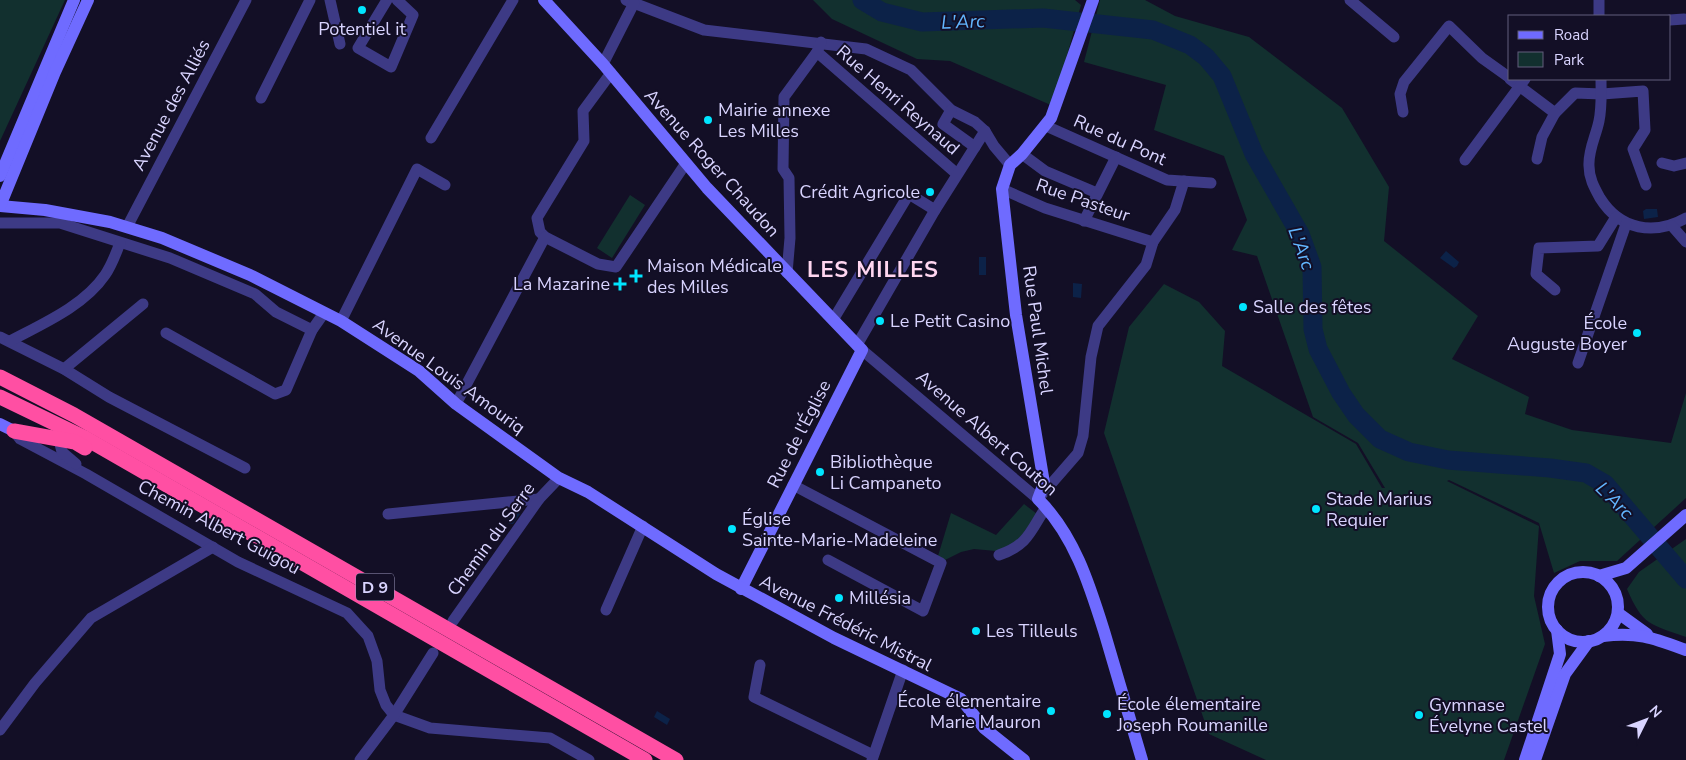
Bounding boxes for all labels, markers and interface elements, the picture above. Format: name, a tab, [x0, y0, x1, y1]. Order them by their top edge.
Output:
marker: Potentiel it	[356, 4, 368, 16]
water label: L'Arc	[941, 8, 986, 36]
legend	[1508, 15, 1671, 80]
place label: Potentiel it	[318, 17, 406, 41]
text: Road	[1554, 25, 1589, 45]
street label: Avenue des Alliés	[126, 35, 216, 175]
street label: Rue Henri Reynaud	[831, 40, 965, 160]
text: Park	[1554, 50, 1584, 70]
street label: Avenue Roger Chaudon	[639, 84, 785, 242]
place label: Mairie annexe Les Milles	[718, 98, 830, 143]
street label: Rue du Pont	[1070, 109, 1171, 171]
marker: Mairie annexe Les Milles	[702, 114, 714, 126]
street label: Rue Pasteur	[1033, 173, 1134, 227]
place label: Crédit Agricole	[799, 180, 920, 204]
marker: Crédit Agricole	[924, 186, 936, 198]
water label: L'Arc	[1281, 223, 1321, 274]
place label: Maison Médicale des Milles	[647, 254, 782, 299]
district label: LES MILLES	[807, 255, 939, 285]
street label: Rue Paul Michel	[1017, 264, 1059, 397]
marker: Maison Médicale des Milles	[629, 269, 643, 283]
place label: La Mazarine	[513, 272, 610, 296]
marker: La Mazarine	[614, 278, 626, 290]
place label: Salle des fêtes	[1253, 295, 1372, 319]
marker: Salle des fêtes	[1237, 301, 1249, 313]
place label: Le Petit Casino	[890, 309, 1010, 333]
place label: École Auguste Boyer	[1507, 311, 1628, 356]
street label: Avenue Louis Amouriq	[368, 313, 530, 439]
marker: Le Petit Casino	[874, 315, 886, 327]
marker: École Auguste Boyer	[1631, 327, 1643, 339]
street label: Avenue Albert Couton	[911, 365, 1063, 501]
street label: Rue de l'Église	[761, 376, 837, 492]
place label: Bibliothèque Li Campaneto	[830, 450, 941, 495]
marker: Bibliothèque Li Campaneto	[814, 466, 826, 478]
street label: Chemin Albert Guigou	[134, 474, 304, 580]
water label: L'Arc	[1590, 476, 1639, 526]
street label: Chemin du Serre	[442, 478, 540, 600]
place label: Stade Marius Requier	[1326, 487, 1432, 532]
marker: Stade Marius Requier	[1310, 503, 1322, 515]
place label: Église Sainte-Marie-Madeleine	[742, 507, 937, 552]
marker: Église Sainte-Marie-Madeleine	[726, 523, 738, 535]
street label: Avenue Frédéric Mistral	[756, 569, 937, 677]
road number: D 9	[356, 574, 394, 600]
place label: Millésia	[849, 586, 911, 610]
marker: Millésia	[833, 592, 845, 604]
place label: Les Tilleuls	[986, 619, 1078, 643]
marker: Les Tilleuls	[970, 625, 982, 637]
place label: École élementaire Marie Mauron	[897, 689, 1041, 734]
place label: École élementaire Joseph Roumanille	[1116, 692, 1268, 737]
place label: Gymnase Évelyne Castel	[1429, 693, 1549, 738]
north arrow	[1621, 695, 1671, 745]
text: N	[1645, 701, 1666, 722]
marker: École élementaire Marie Mauron	[1045, 705, 1057, 717]
marker: École élementaire Joseph Roumanille	[1101, 708, 1113, 720]
marker: Gymnase Évelyne Castel	[1413, 709, 1425, 721]

